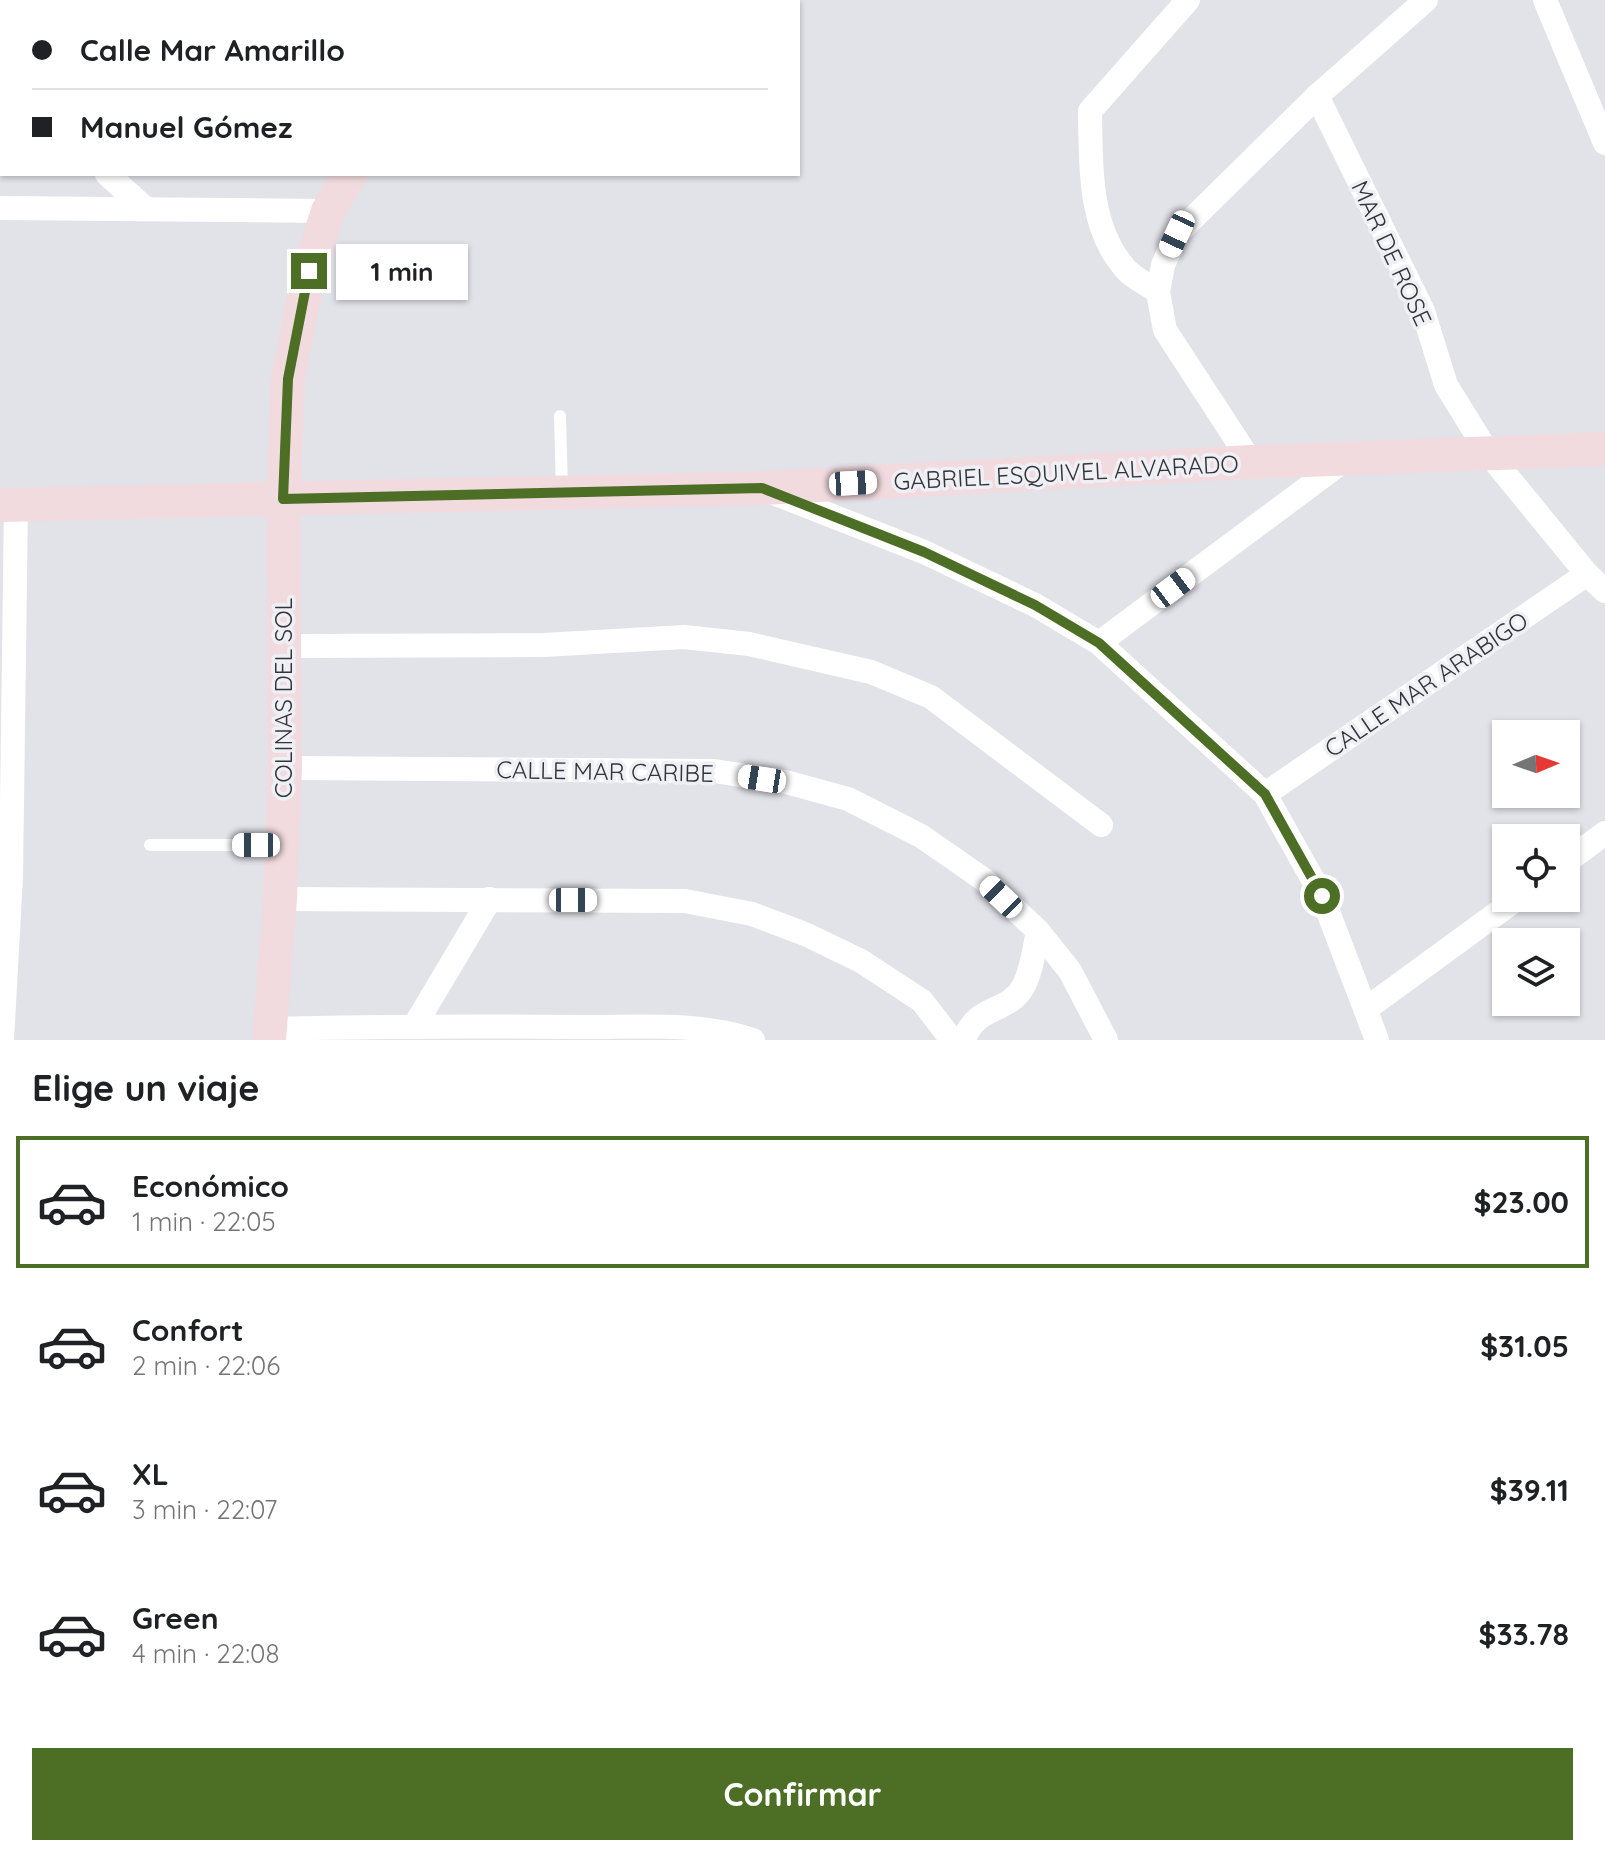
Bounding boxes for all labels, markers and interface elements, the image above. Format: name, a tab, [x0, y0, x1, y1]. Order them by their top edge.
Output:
text: Calle Mar Amarillo	[80, 31, 345, 69]
text: Manuel Gómez	[80, 108, 293, 146]
street label: MAR DE ROSE	[1345, 176, 1439, 330]
car	[1156, 207, 1198, 261]
callout: 1 min	[337, 243, 469, 299]
route end	[291, 253, 327, 289]
text: 1 min	[371, 255, 434, 288]
street label: GABRIEL ESQUIVEL ALVARADO	[893, 448, 1239, 496]
car	[828, 470, 878, 496]
car	[1147, 564, 1199, 612]
street label: COLINAS DEL SOL	[268, 597, 298, 798]
street label: CALLE MAR ARABIGO	[1319, 605, 1533, 763]
north arrow	[1492, 720, 1580, 808]
map controls	[1492, 720, 1580, 1016]
street label: CALLE MAR CARIBE	[496, 754, 714, 788]
car	[736, 763, 788, 795]
button: locate	[1492, 824, 1580, 912]
car	[232, 833, 280, 857]
car	[975, 872, 1027, 922]
route start	[1304, 878, 1340, 914]
car	[549, 888, 597, 912]
button: layers	[1492, 928, 1580, 1016]
text: Elige un viaje	[32, 1065, 260, 1110]
icon: car	[36, 1166, 108, 1238]
text: Económico	[132, 1167, 289, 1205]
text: $23.00	[1474, 1183, 1569, 1221]
text: 1 min · 22:05	[132, 1205, 276, 1238]
icon: car	[36, 1310, 108, 1382]
text: Confort	[132, 1311, 244, 1349]
text: $31.05	[1480, 1327, 1569, 1365]
text: 2 min · 22:06	[132, 1349, 280, 1382]
icon: car	[36, 1454, 108, 1526]
text: XL	[132, 1455, 169, 1493]
text: $39.11	[1490, 1471, 1569, 1509]
text: 3 min · 22:07	[132, 1493, 277, 1526]
icon: car	[36, 1598, 108, 1670]
text: Green	[132, 1599, 219, 1637]
text: $33.78	[1478, 1615, 1569, 1653]
text: 4 min · 22:08	[132, 1637, 280, 1670]
button: Confirmar	[32, 1748, 1573, 1840]

